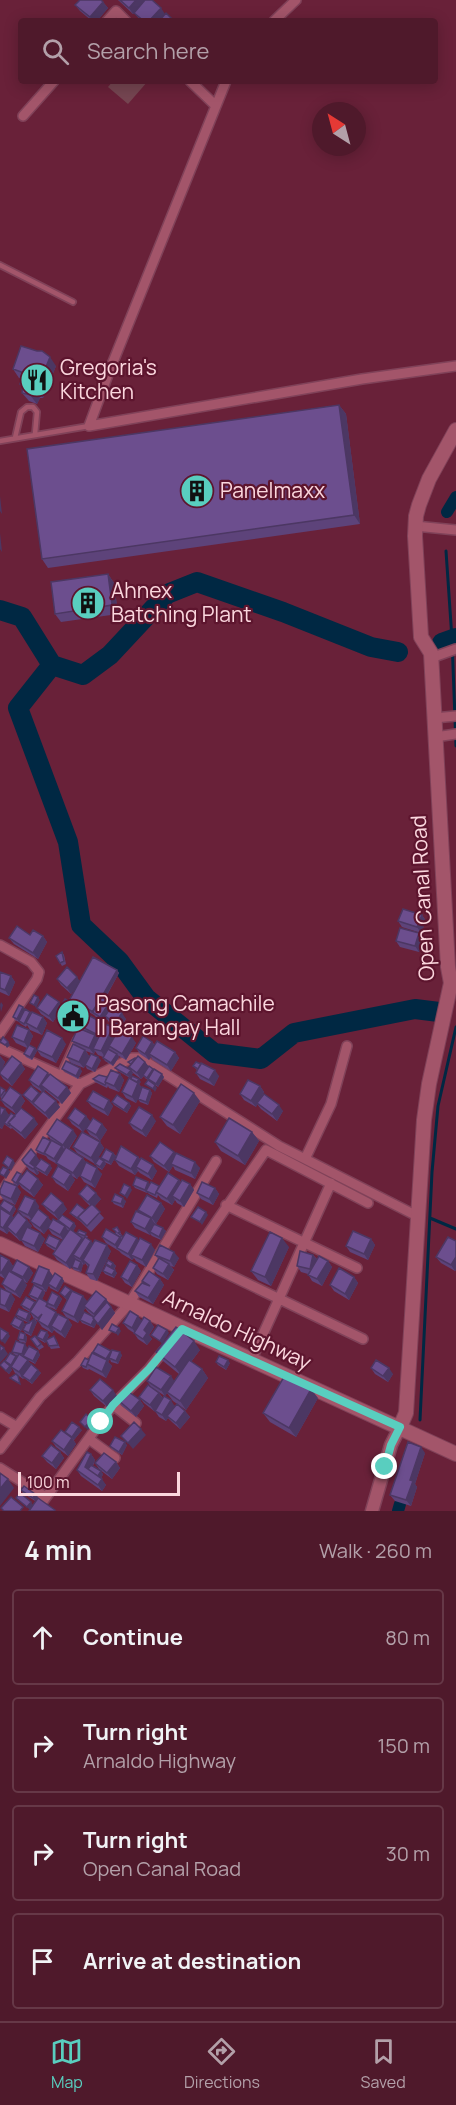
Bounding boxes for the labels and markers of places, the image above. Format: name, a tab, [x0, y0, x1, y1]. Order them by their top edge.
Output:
place label: Gregoria's Kitchen	[60, 353, 157, 405]
restaurant icon: Gregoria's Kitchen	[19, 362, 55, 398]
building icon: Panelmaxx	[179, 473, 215, 509]
place label: Panelmaxx	[220, 476, 325, 504]
place label: Ahnex Batching Plant	[111, 576, 252, 628]
building icon: Ahnex Batching Plant	[70, 585, 106, 621]
place label: Pasong Camachile II Barangay Hall	[96, 989, 275, 1041]
public building icon: Pasong Camachile II Barangay Hall	[55, 998, 91, 1034]

